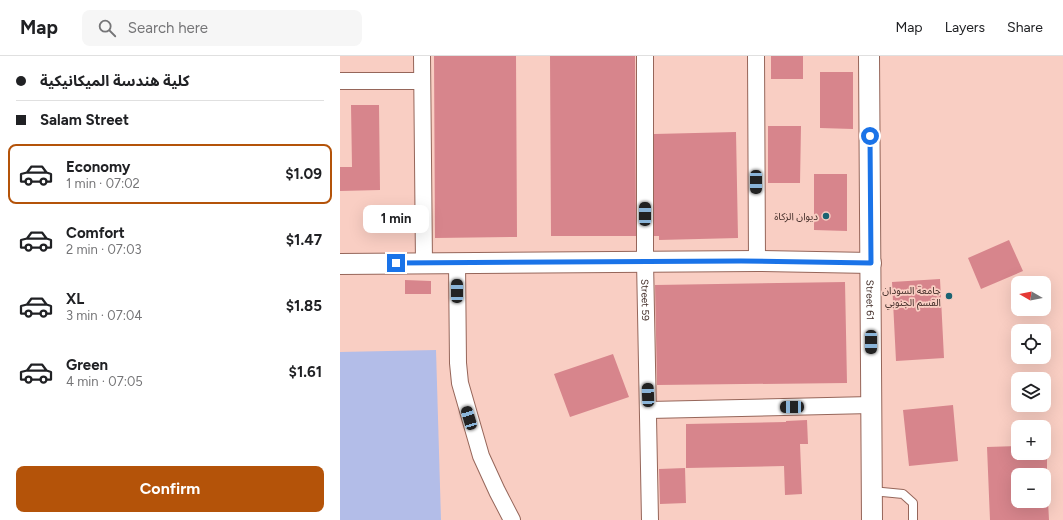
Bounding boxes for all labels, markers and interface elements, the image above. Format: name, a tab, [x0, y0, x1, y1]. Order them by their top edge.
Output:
search box	[82, 10, 362, 46]
text: Map	[20, 16, 58, 39]
icon: search	[96, 17, 118, 39]
text: Search here	[128, 19, 208, 37]
text: Map	[895, 19, 923, 36]
text: Layers	[945, 19, 985, 36]
text: Share	[1007, 19, 1043, 36]
text: كلية هندسة الميكانيكية	[40, 72, 190, 90]
text: Salam Street	[40, 111, 129, 129]
route start	[861, 127, 879, 145]
icon: car	[18, 156, 54, 192]
text: Economy	[66, 158, 131, 176]
text: $1.09	[285, 165, 322, 183]
car	[750, 170, 762, 194]
text: 1 min · 07:02	[66, 176, 140, 191]
car	[639, 202, 651, 226]
callout: 1 min	[363, 205, 429, 233]
place label: ديوان الزكاة	[774, 210, 818, 223]
text: 1 min	[381, 211, 411, 226]
marker: ديوان الزكاة	[821, 211, 831, 221]
icon: car	[18, 222, 54, 258]
text: Comfort	[66, 224, 125, 242]
text: $1.47	[286, 231, 322, 249]
text: 2 min · 07:03	[66, 242, 142, 257]
route end	[387, 254, 405, 272]
north arrow	[1011, 276, 1051, 316]
map controls	[1011, 276, 1051, 508]
car	[451, 279, 463, 303]
street label: Street 59	[639, 279, 653, 321]
street label: Street 61	[864, 280, 877, 320]
place label: جامعة السودان القسم الجنوبي	[882, 284, 941, 310]
icon: car	[18, 288, 54, 324]
text: XL	[66, 290, 84, 308]
marker: جامعة السودان القسم الجنوبي	[944, 291, 954, 301]
text: $1.85	[286, 297, 322, 315]
text: 3 min · 07:04	[66, 308, 142, 323]
button: locate	[1011, 324, 1051, 364]
car	[865, 330, 877, 354]
icon: car	[18, 354, 54, 390]
text: Green	[66, 356, 108, 374]
text: $1.61	[289, 363, 322, 381]
button: layers	[1011, 372, 1051, 412]
text: 4 min · 07:05	[66, 374, 143, 389]
car	[642, 383, 654, 407]
car	[780, 401, 804, 413]
car	[460, 405, 478, 431]
button: +	[1011, 420, 1051, 460]
button: Confirm	[16, 466, 324, 512]
button: −	[1011, 468, 1051, 508]

